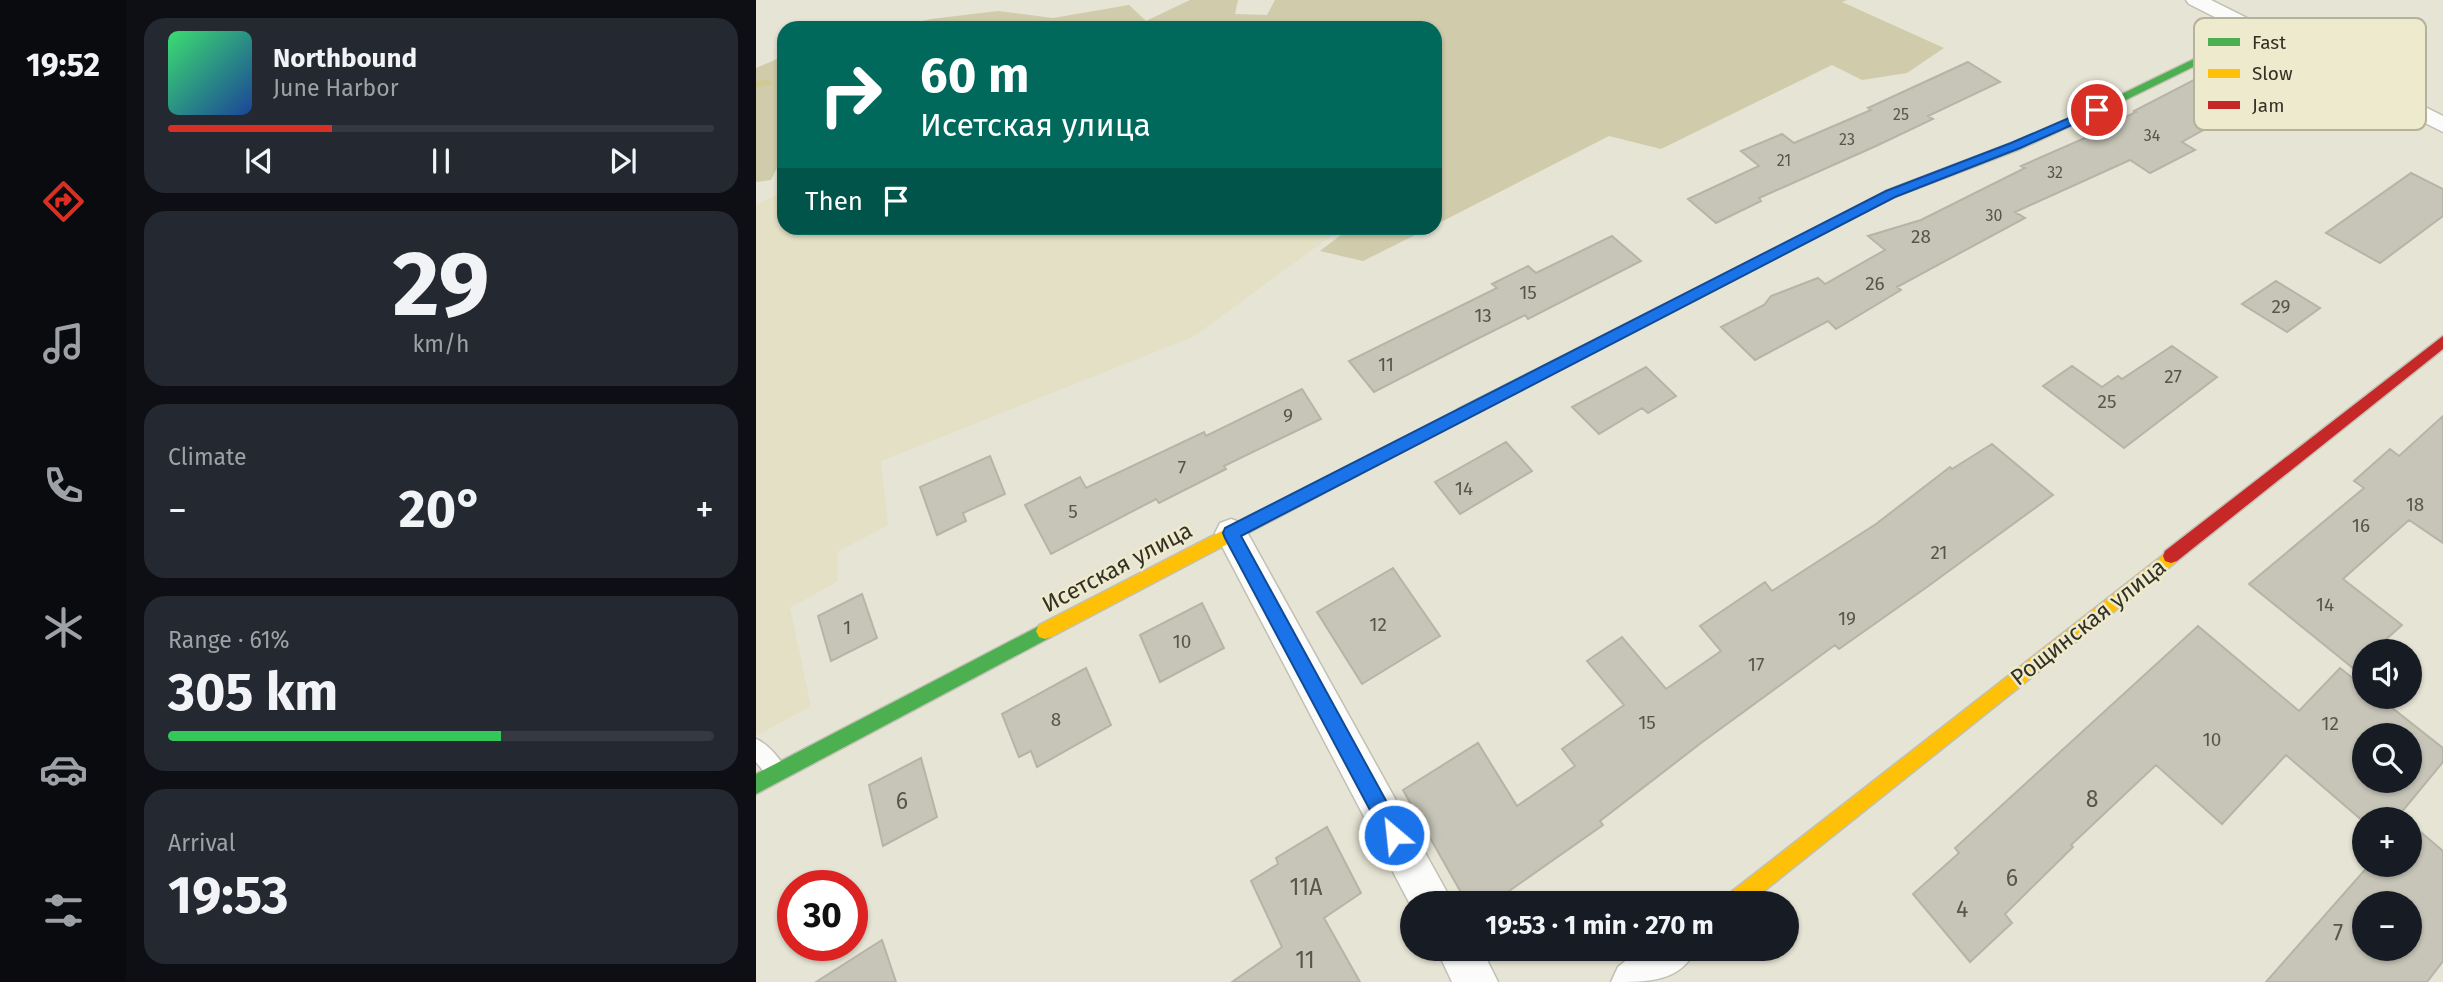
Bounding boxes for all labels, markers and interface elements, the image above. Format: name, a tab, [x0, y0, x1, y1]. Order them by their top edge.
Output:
legend	[2194, 18, 2426, 130]
text: Fast	[2252, 31, 2286, 54]
text: Northbound	[273, 43, 417, 74]
text: 19:52	[26, 46, 100, 84]
text: 60 m	[920, 46, 1029, 105]
icon: right	[805, 49, 896, 140]
text: Slow	[2252, 62, 2293, 85]
text: June Harbor	[273, 74, 399, 102]
pin	[2067, 80, 2127, 140]
icon: arrive	[2078, 91, 2116, 129]
text: Jam	[2252, 94, 2284, 117]
house number: 25	[1893, 105, 1909, 124]
text: Исетская улица	[920, 106, 1151, 144]
house number: 34	[2144, 126, 2161, 145]
house number: 23	[1839, 130, 1855, 149]
icon: previous	[240, 142, 278, 180]
icon: pause	[422, 142, 460, 180]
icon: next	[604, 142, 642, 180]
house number: 21	[1777, 151, 1791, 170]
house number: 32	[2047, 163, 2063, 182]
icon: directions	[39, 177, 88, 226]
icon: arrive	[877, 182, 915, 220]
text: Then	[805, 186, 863, 217]
house number: 30	[1986, 206, 2003, 225]
house number: 28	[1911, 225, 1931, 248]
text: 29	[392, 230, 490, 339]
house number: 26	[1865, 272, 1885, 295]
house number: 15	[1519, 281, 1537, 304]
house number: 29	[2271, 295, 2291, 318]
house number: 13	[1474, 304, 1492, 327]
icon: music	[39, 319, 88, 368]
text: km/h	[413, 330, 469, 358]
house number: 11	[1378, 353, 1394, 376]
house number: 27	[2164, 365, 2182, 388]
house number: 25	[2098, 390, 2116, 413]
house number: 9	[1283, 404, 1293, 427]
text: Climate	[168, 443, 247, 471]
house number: 7	[1178, 456, 1186, 479]
icon: phone	[39, 461, 88, 510]
house number: 14	[1455, 477, 1473, 500]
text: 20°	[399, 478, 483, 541]
text: −	[168, 487, 187, 533]
text: +	[695, 487, 714, 533]
house number: 18	[2406, 493, 2424, 516]
house number: 5	[1068, 500, 1078, 523]
house number: 16	[2352, 514, 2370, 537]
street label: Исетская улица	[1037, 516, 1197, 618]
house number: 21	[1930, 541, 1948, 564]
street label: Рощинская улица	[2005, 553, 2171, 691]
house number: 14	[2316, 593, 2334, 616]
icon: climate	[39, 603, 88, 652]
house number: 19	[1838, 607, 1856, 630]
house number: 12	[1369, 613, 1387, 636]
house number: 1	[843, 616, 851, 639]
text: Range · 61%	[168, 626, 290, 654]
house number: 10	[1173, 630, 1191, 653]
map controls	[2352, 639, 2422, 961]
button: sound	[2352, 639, 2422, 709]
house number: 17	[1748, 653, 1764, 676]
text: 305 km	[168, 661, 338, 724]
house number: 8	[1051, 708, 1061, 731]
house number: 15	[1638, 711, 1656, 734]
house number: 12	[2321, 712, 2339, 735]
button: search	[2352, 723, 2422, 793]
house number: 10	[2203, 728, 2221, 751]
icon: car	[39, 745, 88, 794]
house number: 8	[2086, 785, 2098, 813]
house number: 6	[896, 787, 908, 815]
position arrow	[1357, 798, 1431, 872]
button: +	[2352, 807, 2422, 877]
text: Arrival	[168, 829, 235, 857]
text: 19:53	[168, 864, 289, 927]
house number: 6	[2006, 864, 2018, 892]
speed limit sign: 30	[777, 870, 868, 961]
house number: 11А	[1290, 873, 1323, 901]
icon: filters	[39, 886, 88, 935]
button: −	[2352, 891, 2422, 961]
house number: 4	[1956, 895, 1968, 923]
text: 19:53 · 1 min · 270 m	[1485, 910, 1714, 941]
house number: 7	[2333, 919, 2343, 947]
house number: 11	[1295, 946, 1315, 974]

